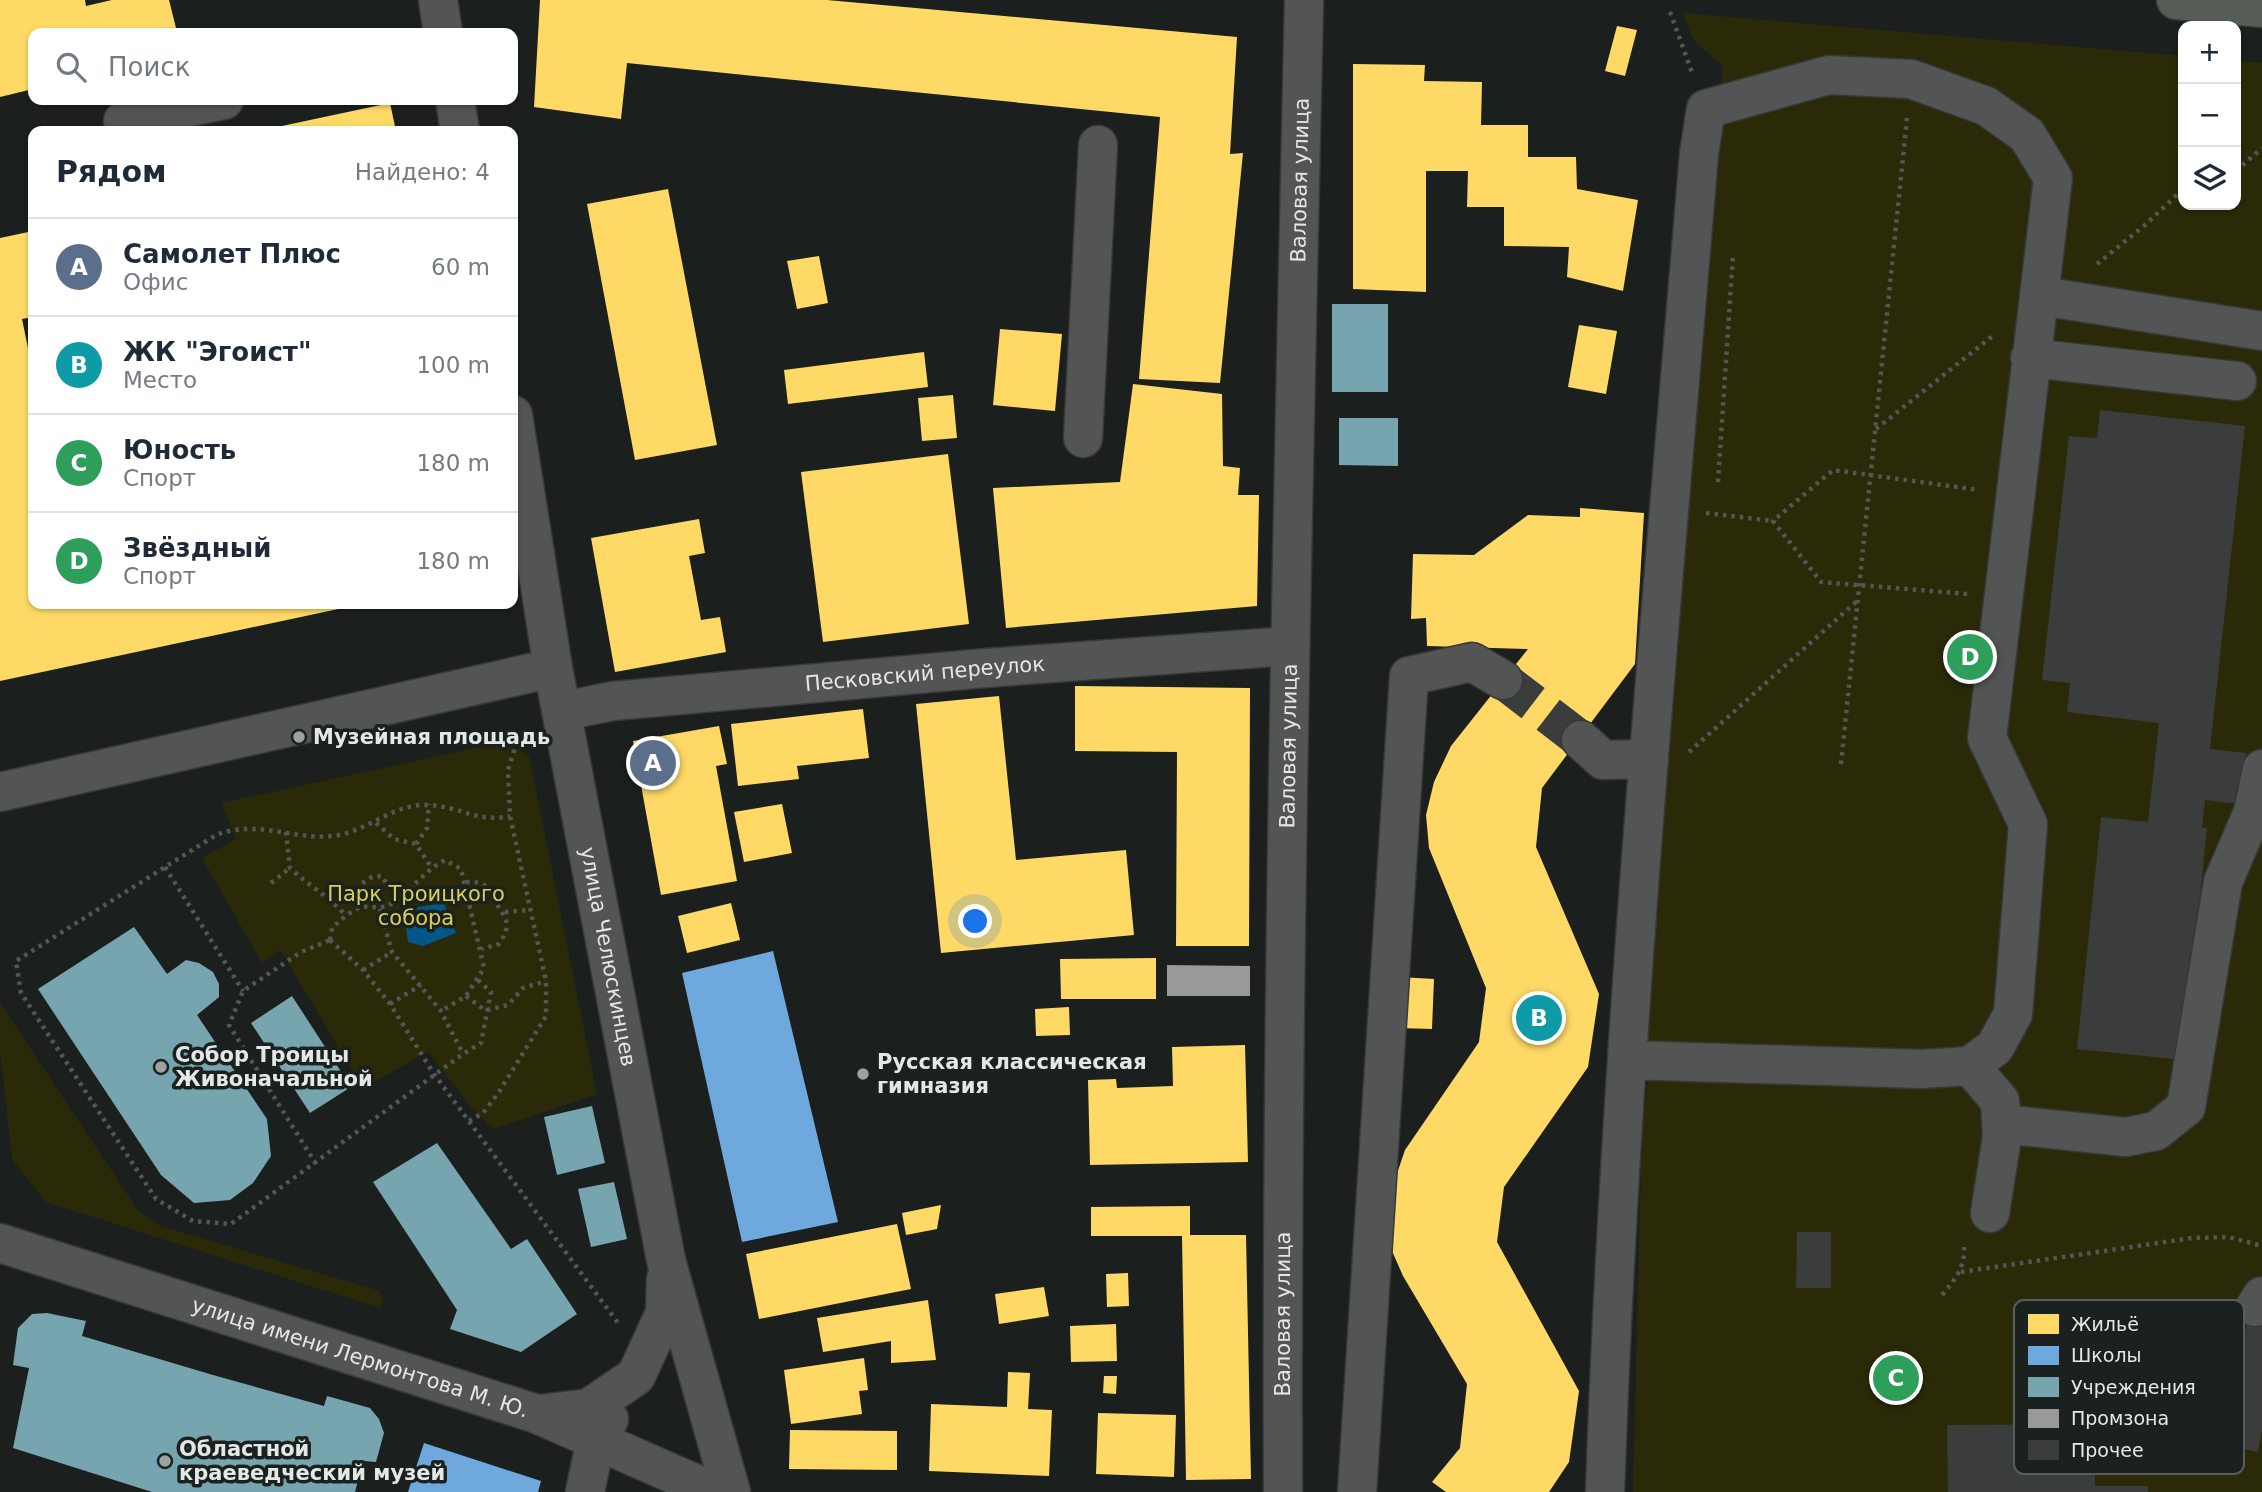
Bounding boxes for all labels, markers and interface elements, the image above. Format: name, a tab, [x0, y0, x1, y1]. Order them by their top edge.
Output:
map controls	[2178, 21, 2241, 210]
button: +	[2178, 21, 2241, 84]
search box	[28, 28, 518, 105]
icon: search	[52, 48, 90, 86]
text: Поиск	[108, 52, 190, 82]
button: −	[2178, 84, 2241, 147]
street label: Валовая улица	[1286, 97, 1314, 263]
button: layers	[2178, 147, 2241, 210]
text: Рядом	[56, 154, 167, 189]
text: Найдено: 4	[355, 159, 490, 185]
text: Самолет Плюс	[123, 239, 341, 269]
text: A	[70, 254, 88, 280]
text: 60 m	[431, 254, 490, 280]
text: Офис	[123, 269, 188, 295]
text: ЖК "Эгоист"	[123, 337, 311, 367]
text: B	[70, 352, 88, 378]
text: 100 m	[416, 352, 490, 378]
text: Место	[123, 367, 197, 393]
text: Юность	[123, 435, 236, 465]
text: C	[71, 450, 87, 476]
text: 180 m	[416, 450, 490, 476]
text: Спорт	[123, 465, 196, 491]
text: Звёздный	[123, 533, 271, 563]
text: D	[69, 548, 89, 574]
text: 180 m	[416, 548, 490, 574]
text: Спорт	[123, 563, 196, 589]
pin: D	[1947, 631, 1993, 683]
street label: Песковский переулок	[804, 652, 1046, 696]
street label: Валовая улица	[1275, 663, 1302, 829]
place label: Музейная площадь	[313, 725, 550, 749]
marker: Музейная площадь	[291, 729, 307, 745]
pin: A	[630, 737, 676, 789]
street label: улица Челюскинцев	[575, 845, 641, 1068]
park label: Парк Троицкого собора	[327, 882, 505, 930]
your location	[958, 904, 992, 938]
pin: B	[1516, 992, 1562, 1044]
place label: Собор Троицы Живоначальной	[175, 1043, 373, 1091]
place label: Русская классическая гимназия	[877, 1050, 1147, 1098]
marker: Собор Троицы Живоначальной	[153, 1059, 169, 1075]
marker: Русская классическая гимназия	[855, 1066, 871, 1082]
street label: Валовая улица	[1271, 1232, 1295, 1396]
street label: улица имени Лермонтова М. Ю.	[189, 1293, 532, 1423]
legend	[2014, 1300, 2244, 1474]
text: Жильё	[2071, 1313, 2139, 1335]
text: Школы	[2071, 1344, 2142, 1366]
pin: C	[1873, 1352, 1919, 1404]
text: Учреждения	[2071, 1376, 2196, 1398]
text: Промзона	[2071, 1407, 2169, 1429]
place label: Областной краеведческий музей	[179, 1437, 445, 1485]
text: Прочее	[2071, 1439, 2144, 1461]
marker: Областной краеведческий музей	[157, 1453, 173, 1469]

